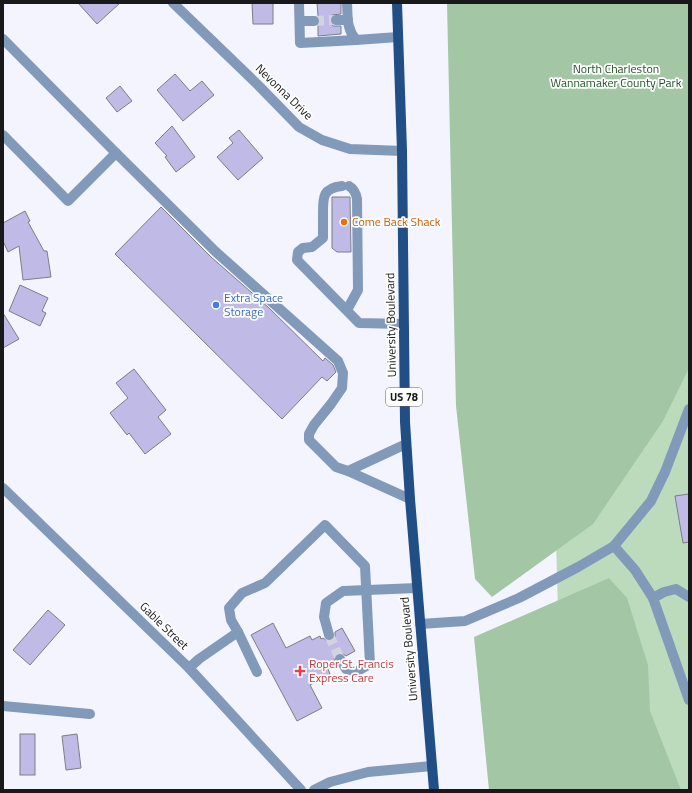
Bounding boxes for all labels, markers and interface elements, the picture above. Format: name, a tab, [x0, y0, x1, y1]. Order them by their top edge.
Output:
street label: Nevonna Drive	[251, 59, 317, 124]
park label: North Charleston Wannamaker County Park	[551, 59, 682, 92]
place label: Come Back Shack	[352, 212, 441, 231]
marker: Come Back Shack	[339, 217, 349, 227]
street label: University Boulevard	[380, 273, 401, 377]
place label: Extra Space Storage	[224, 288, 283, 321]
marker: Extra Space Storage	[211, 300, 221, 310]
road number: US 78	[386, 388, 422, 406]
street label: University Boulevard	[394, 596, 423, 702]
street label: Gable Street	[135, 597, 194, 655]
place label: Roper St. Francis Express Care	[309, 654, 394, 687]
marker: Roper St. Francis Express Care	[294, 665, 306, 677]

